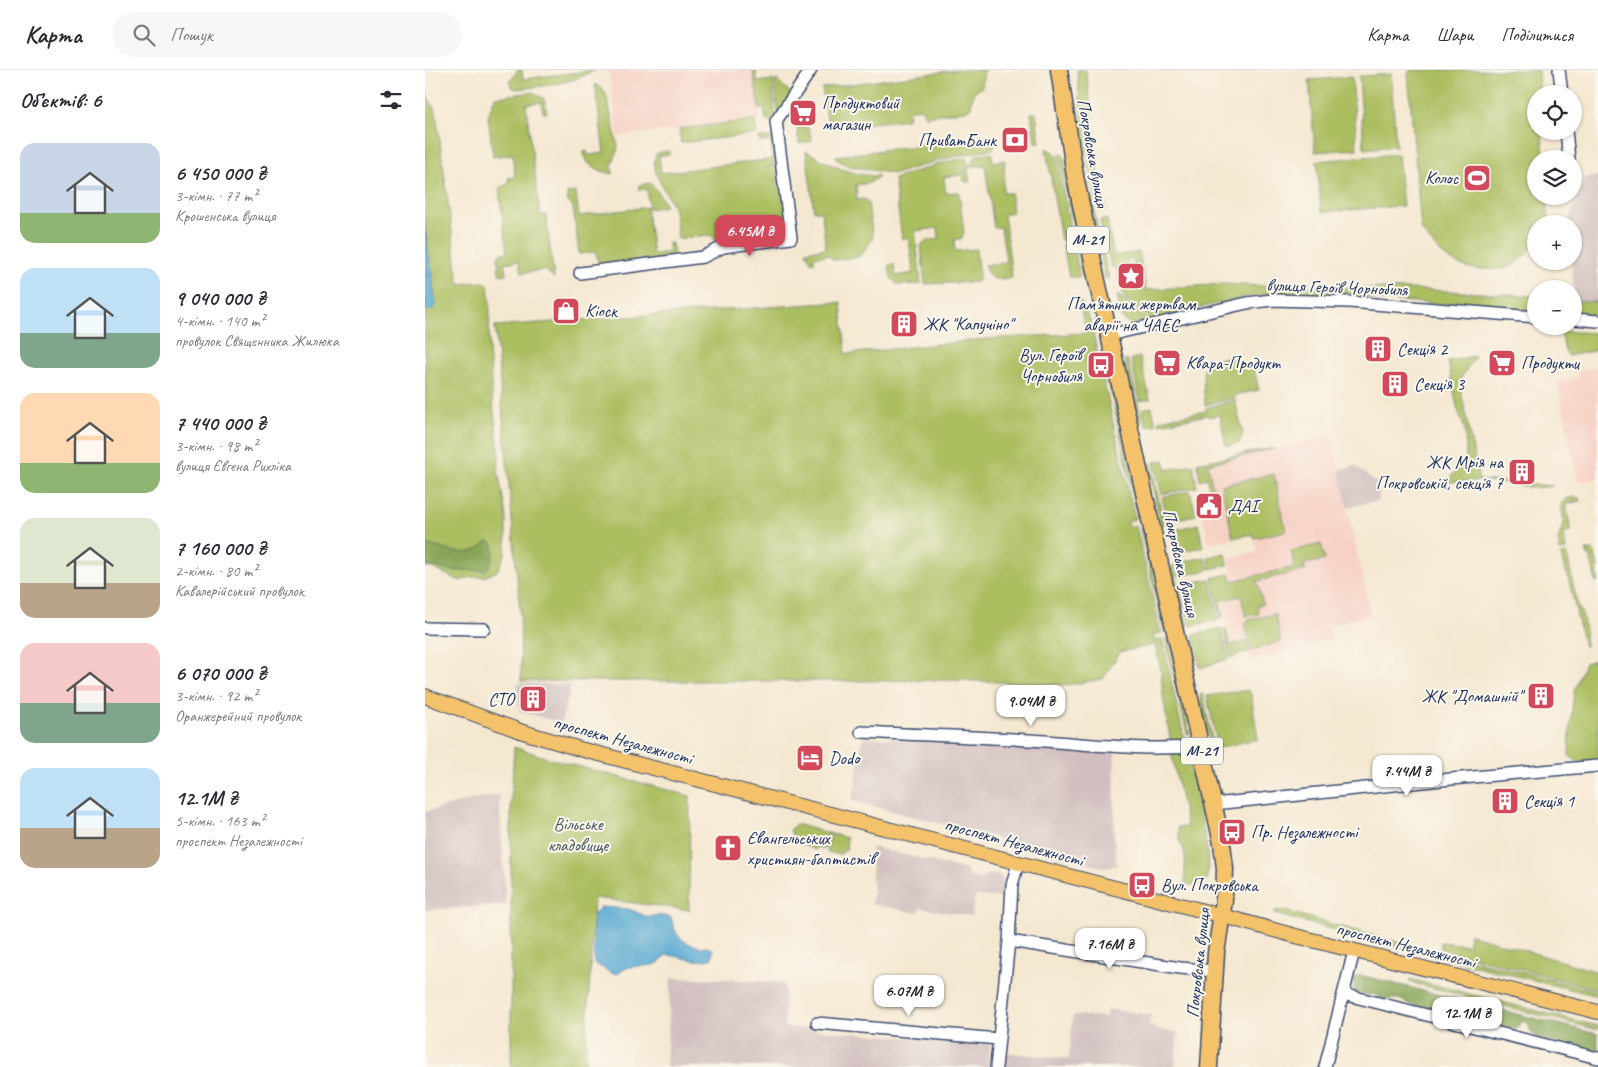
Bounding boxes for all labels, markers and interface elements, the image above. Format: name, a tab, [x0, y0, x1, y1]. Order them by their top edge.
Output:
search box	[112, 12, 462, 57]
text: Карта	[25, 20, 82, 50]
icon: search	[130, 21, 158, 49]
text: Пошук	[170, 23, 213, 47]
text: Карта	[1367, 24, 1408, 46]
text: Шари	[1436, 24, 1473, 46]
text: Поділитися	[1501, 24, 1573, 46]
map controls	[1527, 85, 1582, 335]
button: locate	[1527, 85, 1582, 140]
icon: filters	[377, 86, 405, 114]
text: Об’єктів: 6	[20, 87, 101, 113]
place label: Продуктовий магазин	[822, 92, 901, 135]
street label: Покровська вулиця	[1073, 97, 1114, 211]
supermarket icon: Продуктовий магазин	[788, 98, 818, 128]
bank icon: ПриватБанк	[1000, 125, 1030, 155]
place label: ПриватБанк	[919, 129, 997, 151]
button: layers	[1527, 150, 1582, 205]
text: 6 450 000 ₴	[175, 160, 266, 186]
icon: home	[60, 163, 120, 223]
sports icon: Колос	[1462, 163, 1492, 193]
place label: Колос	[1425, 167, 1459, 189]
text: 3-кімн. · 77 m²	[175, 186, 257, 206]
text: Крошенська вулиця	[175, 206, 275, 226]
pin: 6.45M ₴	[704, 214, 796, 257]
button: +	[1527, 215, 1582, 270]
text: 6.45M ₴	[726, 221, 774, 241]
road number: М-21	[1067, 226, 1109, 254]
place icon: Пам'ятник жертвам аварії на ЧАЕС	[1116, 261, 1146, 291]
street label: вулиця Героїв Чорнобиля	[1266, 274, 1409, 301]
button: −	[1527, 280, 1582, 335]
text: 9 040 000 ₴	[175, 285, 266, 311]
icon: home	[60, 288, 120, 348]
place label: Пам'ятник жертвам аварії на ЧАЕС	[1067, 293, 1197, 336]
shop icon: Кіоск	[551, 296, 581, 326]
place label: Кіоск	[585, 300, 618, 322]
building icon: ЖК "Капучіно"	[889, 309, 919, 339]
text: 4-кімн. · 140 m²	[175, 311, 265, 331]
place label: ЖК "Капучіно"	[923, 313, 1016, 335]
text: провулок Священника Жилюка	[175, 331, 339, 351]
building icon: Секція 2	[1363, 334, 1393, 364]
place label: Секція 2	[1397, 338, 1449, 360]
place label: Вул. Героїв Чорнобиля	[1019, 344, 1087, 387]
supermarket icon: Квара-Продукт	[1152, 348, 1182, 378]
supermarket icon: Продукти	[1487, 348, 1517, 378]
bus stop icon: Вул. Героїв Чорнобиля	[1086, 350, 1116, 380]
place label: Квара-Продукт	[1186, 352, 1282, 374]
place label: Продукти	[1521, 352, 1581, 374]
building icon: Секція 3	[1380, 369, 1410, 399]
place label: Секція 3	[1414, 373, 1466, 395]
text: 7 440 000 ₴	[175, 410, 266, 436]
icon: home	[60, 413, 120, 473]
text: 3-кімн. · 98 m²	[175, 436, 257, 456]
place label: ЖК Мрія на Покровській, секція 7	[1376, 451, 1505, 494]
text: вулиця Євгена Рихліка	[175, 456, 291, 476]
building icon: ЖК Мрія на Покровській, секція 7	[1507, 457, 1537, 487]
public building icon: ДАІ	[1194, 491, 1224, 521]
place label: ДАІ	[1228, 495, 1261, 517]
street label: Покровська вулиця	[1158, 507, 1204, 621]
text: 7 160 000 ₴	[175, 535, 266, 561]
icon: home	[60, 538, 120, 598]
text: 2-кімн. · 80 m²	[175, 561, 257, 581]
text: Кавалерійський провулок	[175, 581, 304, 601]
text: 6 070 000 ₴	[175, 660, 266, 686]
icon: home	[60, 663, 120, 723]
building icon: ЖК "Домашній"	[1526, 681, 1556, 711]
building icon: СТО	[518, 684, 548, 714]
pin: 9.04M ₴	[985, 684, 1077, 727]
place label: ЖК "Домашній"	[1421, 685, 1526, 707]
text: 3-кімн. · 92 m²	[175, 686, 257, 706]
place label: СТО	[488, 688, 516, 710]
text: 9.04M ₴	[1007, 691, 1055, 711]
text: Оранжерейний провулок	[175, 706, 301, 726]
street label: проспект Незалежності	[551, 711, 697, 771]
road number: М-21	[1181, 738, 1223, 764]
hotel icon: Dodo	[795, 743, 825, 773]
place label: Dodo	[829, 747, 861, 769]
pin: 7.44M ₴	[1361, 754, 1453, 797]
text: 7.44M ₴	[1383, 761, 1431, 781]
text: 12.1M ₴	[175, 785, 238, 811]
building icon: Секція 1	[1490, 786, 1520, 816]
icon: home	[60, 788, 120, 848]
place label: Секція 1	[1524, 790, 1575, 812]
text: 5-кімн. · 163 m²	[175, 811, 265, 831]
park label: Вільське кладовище	[548, 813, 609, 856]
street label: проспект Незалежності	[942, 813, 1088, 873]
bus stop icon: Пр. Незалежності	[1217, 817, 1247, 847]
place label: Пр. Незалежності	[1251, 821, 1360, 844]
place label: Євангельських християн-баптистів	[747, 827, 879, 870]
text: проспект Незалежності	[175, 831, 302, 851]
church icon: Євангельських християн-баптистів	[713, 833, 743, 863]
bus stop icon: Вул. Покровська	[1127, 870, 1157, 900]
place label: Вул. Покровська	[1161, 874, 1259, 896]
street label: Покровська вулиця	[1181, 906, 1215, 1019]
street label: проспект Незалежності	[1334, 917, 1481, 975]
pin: 7.16M ₴	[1064, 928, 1156, 970]
text: 7.16M ₴	[1086, 934, 1134, 954]
pin: 6.07M ₴	[863, 974, 955, 1017]
text: 6.07M ₴	[885, 981, 933, 1001]
pin: 12.1M ₴	[1421, 996, 1513, 1039]
text: 12.1M ₴	[1443, 1003, 1491, 1023]

